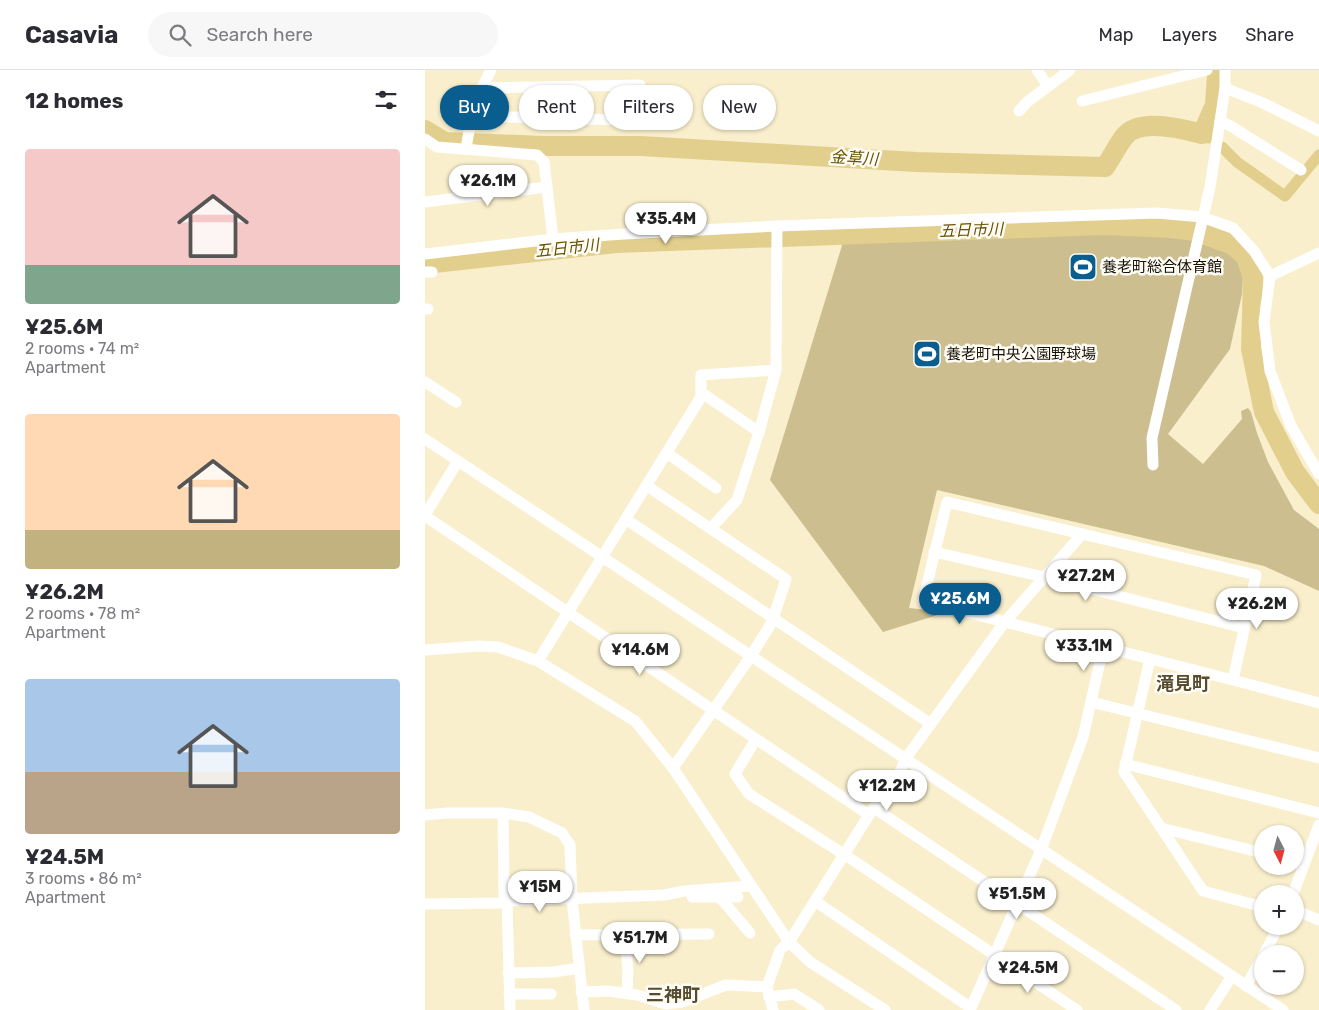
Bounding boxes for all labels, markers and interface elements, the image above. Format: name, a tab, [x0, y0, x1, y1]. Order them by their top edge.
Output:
search box	[148, 12, 498, 57]
text: Casavia	[25, 21, 118, 49]
icon: search	[166, 21, 194, 49]
text: Search here	[206, 23, 313, 46]
text: Map	[1099, 24, 1134, 46]
text: Layers	[1162, 24, 1217, 46]
text: Share	[1245, 24, 1294, 46]
chip: Buy	[440, 85, 509, 130]
chip: Rent	[519, 85, 594, 130]
chip: Filters	[604, 85, 693, 130]
chip: New	[703, 85, 776, 130]
icon: filters	[372, 86, 400, 114]
text: 12 homes	[25, 88, 123, 113]
water label: 金草川	[830, 147, 880, 169]
pin: ¥26.1M	[447, 164, 529, 207]
text: ¥26.1M	[460, 171, 516, 190]
icon: home	[168, 181, 258, 271]
pin: ¥35.4M	[625, 202, 707, 245]
text: ¥35.4M	[636, 209, 696, 228]
water label: 五日市川	[939, 219, 1005, 241]
water label: 五日市川	[534, 235, 602, 261]
sports icon: 養老町総合体育館	[1068, 252, 1098, 282]
place label: 養老町総合体育館	[1102, 258, 1222, 276]
text: ¥25.6M	[25, 314, 104, 339]
text: 2 rooms · 74 m²	[25, 339, 139, 358]
sports icon: 養老町中央公園野球場	[912, 339, 942, 369]
place label: 養老町中央公園野球場	[946, 345, 1096, 363]
text: Apartment	[25, 358, 105, 377]
icon: home	[168, 446, 258, 536]
pin: ¥27.2M	[1045, 560, 1127, 602]
text: ¥27.2M	[1057, 566, 1115, 585]
text: ¥26.2M	[25, 579, 104, 604]
pin: ¥25.6M	[919, 582, 1001, 625]
pin: ¥26.2M	[1216, 588, 1298, 630]
text: ¥25.6M	[930, 589, 990, 608]
text: ¥26.2M	[1227, 594, 1287, 613]
text: 2 rooms · 78 m²	[25, 604, 140, 623]
text: Apartment	[25, 623, 105, 642]
pin: ¥33.1M	[1043, 630, 1125, 672]
pin: ¥14.6M	[599, 634, 681, 676]
text: ¥33.1M	[1056, 636, 1112, 655]
text: ¥14.6M	[611, 640, 669, 659]
district label: 滝見町	[1156, 673, 1210, 695]
icon: home	[168, 711, 258, 801]
pin: ¥12.2M	[846, 770, 928, 812]
text: ¥12.2M	[858, 776, 916, 795]
north arrow	[1254, 825, 1304, 875]
map controls	[1254, 825, 1304, 995]
text: ¥24.5M	[25, 844, 104, 869]
text: 3 rooms · 86 m²	[25, 869, 142, 888]
pin: ¥15M	[510, 870, 570, 913]
text: ¥15M	[519, 877, 561, 896]
pin: ¥51.5M	[976, 878, 1058, 920]
text: ¥51.5M	[988, 884, 1046, 903]
button: +	[1254, 885, 1304, 935]
text: Apartment	[25, 888, 105, 907]
pin: ¥51.7M	[599, 922, 681, 964]
text: ¥51.7M	[612, 928, 668, 947]
button: −	[1254, 945, 1304, 995]
pin: ¥24.5M	[987, 952, 1069, 994]
text: ¥24.5M	[998, 958, 1058, 977]
district label: 三神町	[646, 984, 700, 1006]

